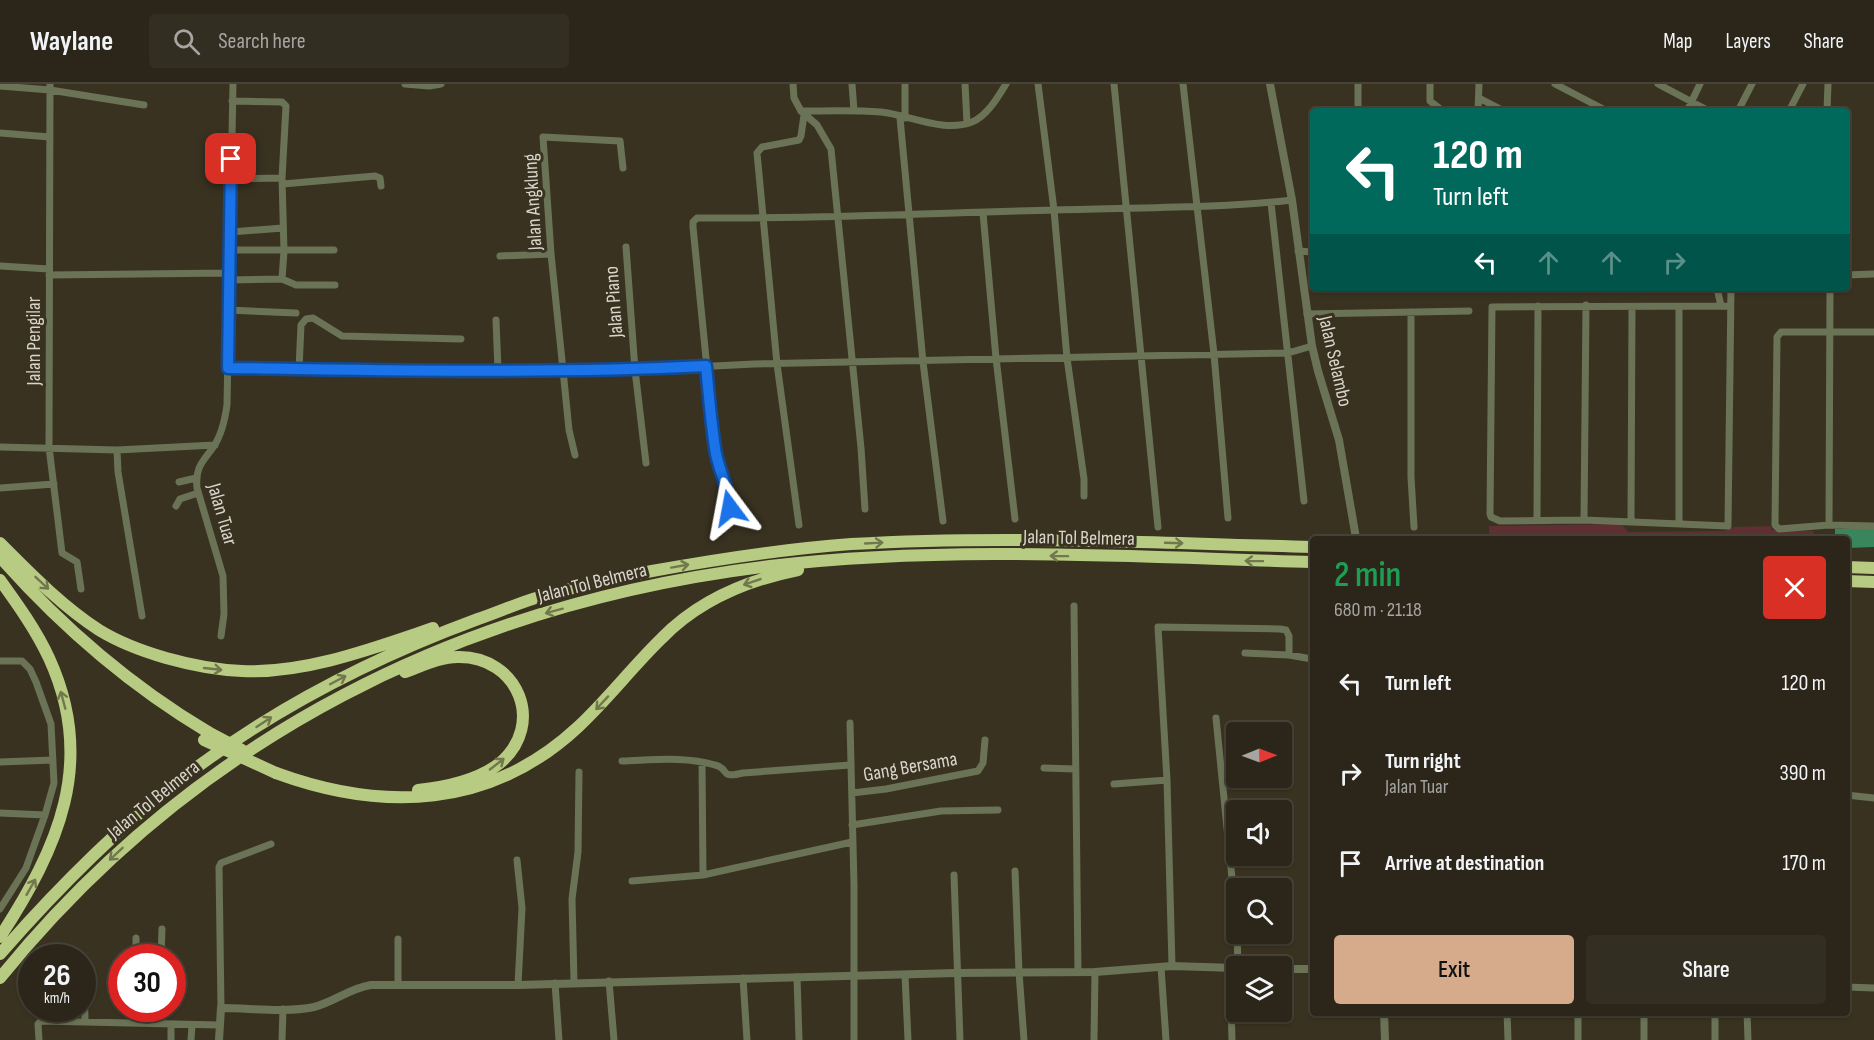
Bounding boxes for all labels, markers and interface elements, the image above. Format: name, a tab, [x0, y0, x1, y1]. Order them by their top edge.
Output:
search box	[149, 14, 569, 68]
text: Waylane	[30, 25, 113, 58]
icon: search	[170, 25, 203, 58]
text: Search here	[218, 28, 306, 55]
text: Map	[1663, 29, 1692, 54]
text: Layers	[1725, 29, 1771, 54]
text: Share	[1804, 29, 1844, 54]
text: 120 m	[1433, 130, 1523, 181]
icon: left	[1334, 132, 1412, 210]
pin	[205, 133, 256, 184]
icon: arrive	[214, 142, 247, 175]
street label: Jalan Angklung	[518, 153, 548, 252]
text: Turn left	[1433, 181, 1509, 213]
icon: left	[1469, 246, 1502, 279]
icon: ahead	[1532, 246, 1565, 279]
icon: ahead	[1595, 246, 1628, 279]
icon: right	[1658, 246, 1691, 279]
street label: Jalan Piano	[600, 265, 629, 340]
street label: Jalan Pengilar	[22, 296, 46, 386]
street label: Jalan Selambo	[1313, 313, 1357, 409]
position arrow	[698, 476, 762, 540]
street label: Jalan Tuar	[201, 480, 242, 548]
street label: Jalan Tol Belmera	[1022, 525, 1135, 551]
one-way arrow	[863, 538, 883, 549]
one-way arrow	[1163, 538, 1183, 549]
one-way arrow	[1050, 550, 1070, 561]
text: 2 min	[1334, 554, 1401, 597]
one-way arrow	[1245, 555, 1265, 566]
button: close	[1763, 556, 1826, 619]
street label: Jalan Tol Belmera	[534, 558, 649, 608]
one-way arrow	[670, 560, 690, 571]
one-way arrow	[34, 576, 49, 590]
one-way arrow	[743, 578, 762, 589]
text: 680 m · 21:18	[1334, 598, 1422, 622]
one-way arrow	[545, 605, 564, 617]
one-way arrow	[203, 663, 223, 674]
icon: left	[1334, 667, 1367, 700]
text: Turn left	[1385, 670, 1451, 697]
text: 120 m	[1782, 670, 1826, 697]
one-way arrow	[328, 674, 346, 685]
one-way arrow	[57, 691, 69, 710]
one-way arrow	[595, 695, 609, 710]
one-way arrow	[255, 715, 272, 727]
north arrow	[1226, 722, 1292, 788]
map controls	[1226, 722, 1292, 1022]
street label: Gang Bersama	[861, 747, 959, 787]
text: Turn right	[1385, 748, 1461, 775]
street label: Jalan Tol Belmera	[102, 755, 205, 845]
icon: right	[1334, 757, 1367, 790]
one-way arrow	[488, 758, 504, 770]
text: 390 m	[1780, 760, 1826, 787]
text: Jalan Tuar	[1385, 775, 1448, 799]
button: sound	[1226, 800, 1292, 866]
one-way arrow	[109, 847, 124, 861]
icon: arrive	[1334, 847, 1367, 880]
text: Arrive at destination	[1385, 850, 1544, 877]
text: 170 m	[1782, 850, 1826, 877]
button: search	[1226, 878, 1292, 944]
one-way arrow	[25, 879, 37, 896]
button: Exit	[1334, 935, 1574, 1004]
button: Share	[1586, 935, 1826, 1004]
speed limit sign: 30	[108, 944, 186, 1022]
button: layers	[1226, 956, 1292, 1022]
text: 26	[43, 958, 71, 994]
text: km/h	[44, 989, 70, 1008]

